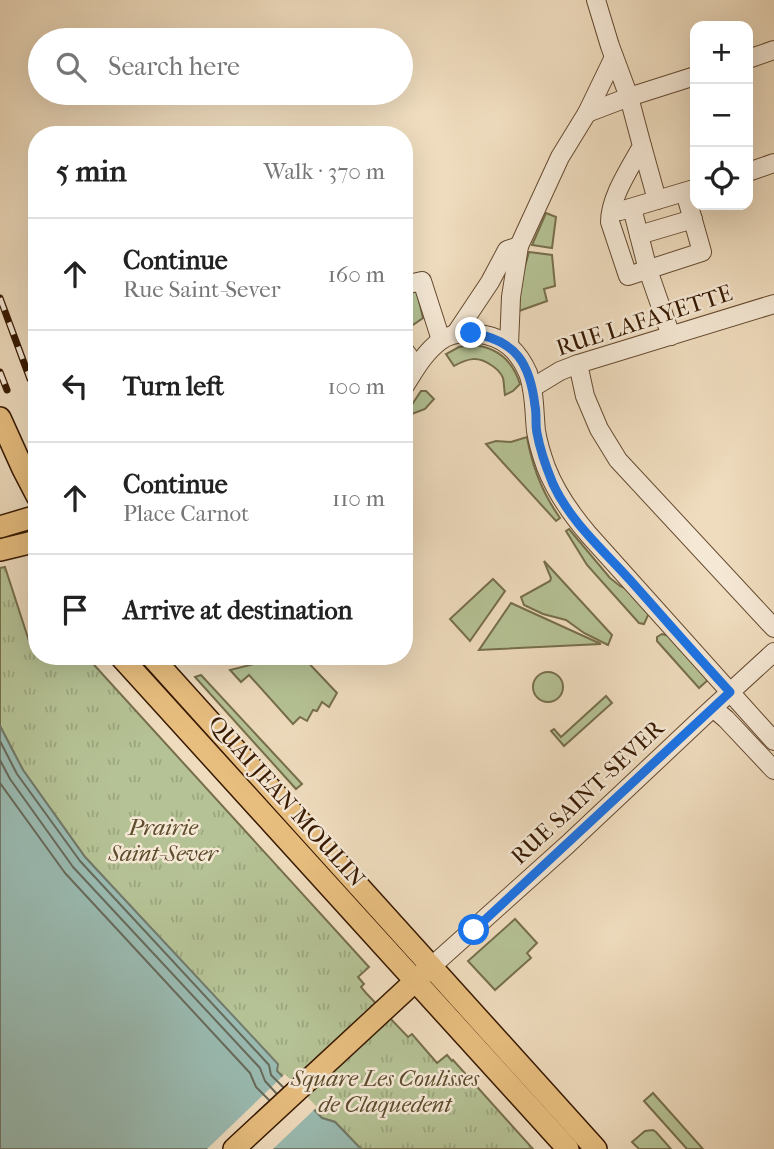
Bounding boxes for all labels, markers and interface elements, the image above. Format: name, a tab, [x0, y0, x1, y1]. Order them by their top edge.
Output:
map controls	[690, 21, 753, 210]
button: +	[690, 21, 753, 84]
search box	[28, 28, 413, 105]
icon: search	[52, 48, 90, 86]
text: Search here	[108, 51, 240, 82]
button: −	[690, 84, 753, 147]
button: locate	[690, 147, 753, 210]
text: 5 min	[56, 154, 127, 189]
text: Walk · 370 m	[263, 158, 385, 185]
text: Continue	[123, 245, 228, 276]
icon: ahead	[56, 255, 94, 293]
text: 160 m	[328, 261, 385, 288]
text: Rue Saint-Sever	[123, 276, 280, 303]
street label: RUE LAFAYETTE	[553, 279, 736, 362]
route end	[455, 317, 486, 348]
icon: left	[56, 367, 94, 405]
text: Turn left	[123, 371, 224, 402]
text: 100 m	[327, 373, 385, 400]
text: Continue	[123, 469, 228, 500]
icon: ahead	[56, 479, 94, 517]
text: 110 m	[332, 485, 385, 512]
text: Place Carnot	[123, 500, 249, 527]
icon: arrive	[56, 591, 94, 629]
text: Arrive at destination	[123, 595, 353, 626]
street label: QUAI JEAN MOULIN	[203, 710, 371, 892]
street label: RUE SAINT-SEVER	[505, 714, 670, 870]
park label: Prairie Saint-Sever	[107, 814, 219, 867]
route start	[458, 914, 489, 945]
park label: Square Les Coulisses de Claquedent	[290, 1065, 480, 1118]

